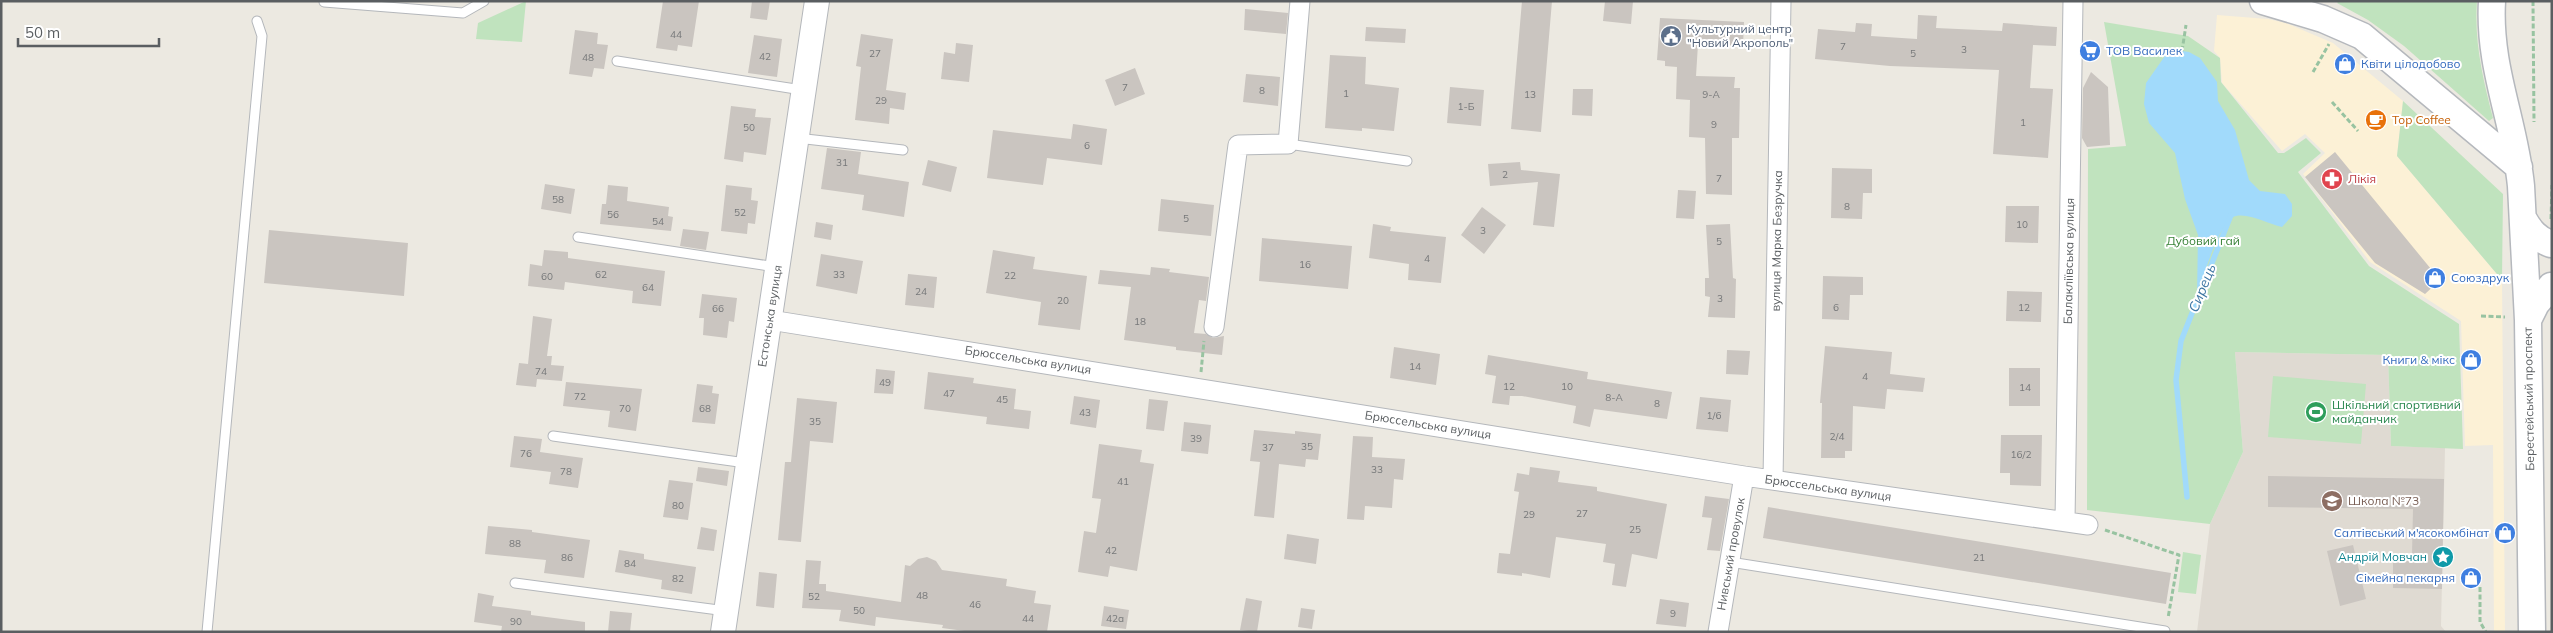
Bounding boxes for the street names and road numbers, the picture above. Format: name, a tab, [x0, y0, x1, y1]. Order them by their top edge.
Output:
street label: вулиця Марка Безручка	[1768, 170, 1785, 312]
street label: Балакліївська вулиця	[2060, 198, 2077, 324]
street label: Естонська вулиця	[754, 264, 785, 368]
street label: Берестейський проспект	[2520, 326, 2537, 471]
street label: Брюссельська вулиця	[964, 342, 1092, 377]
street label: Брюссельська вулиця	[1364, 407, 1492, 442]
street label: Брюссельська вулиця	[1764, 471, 1892, 504]
street label: Нивський провулок	[1713, 496, 1748, 611]

